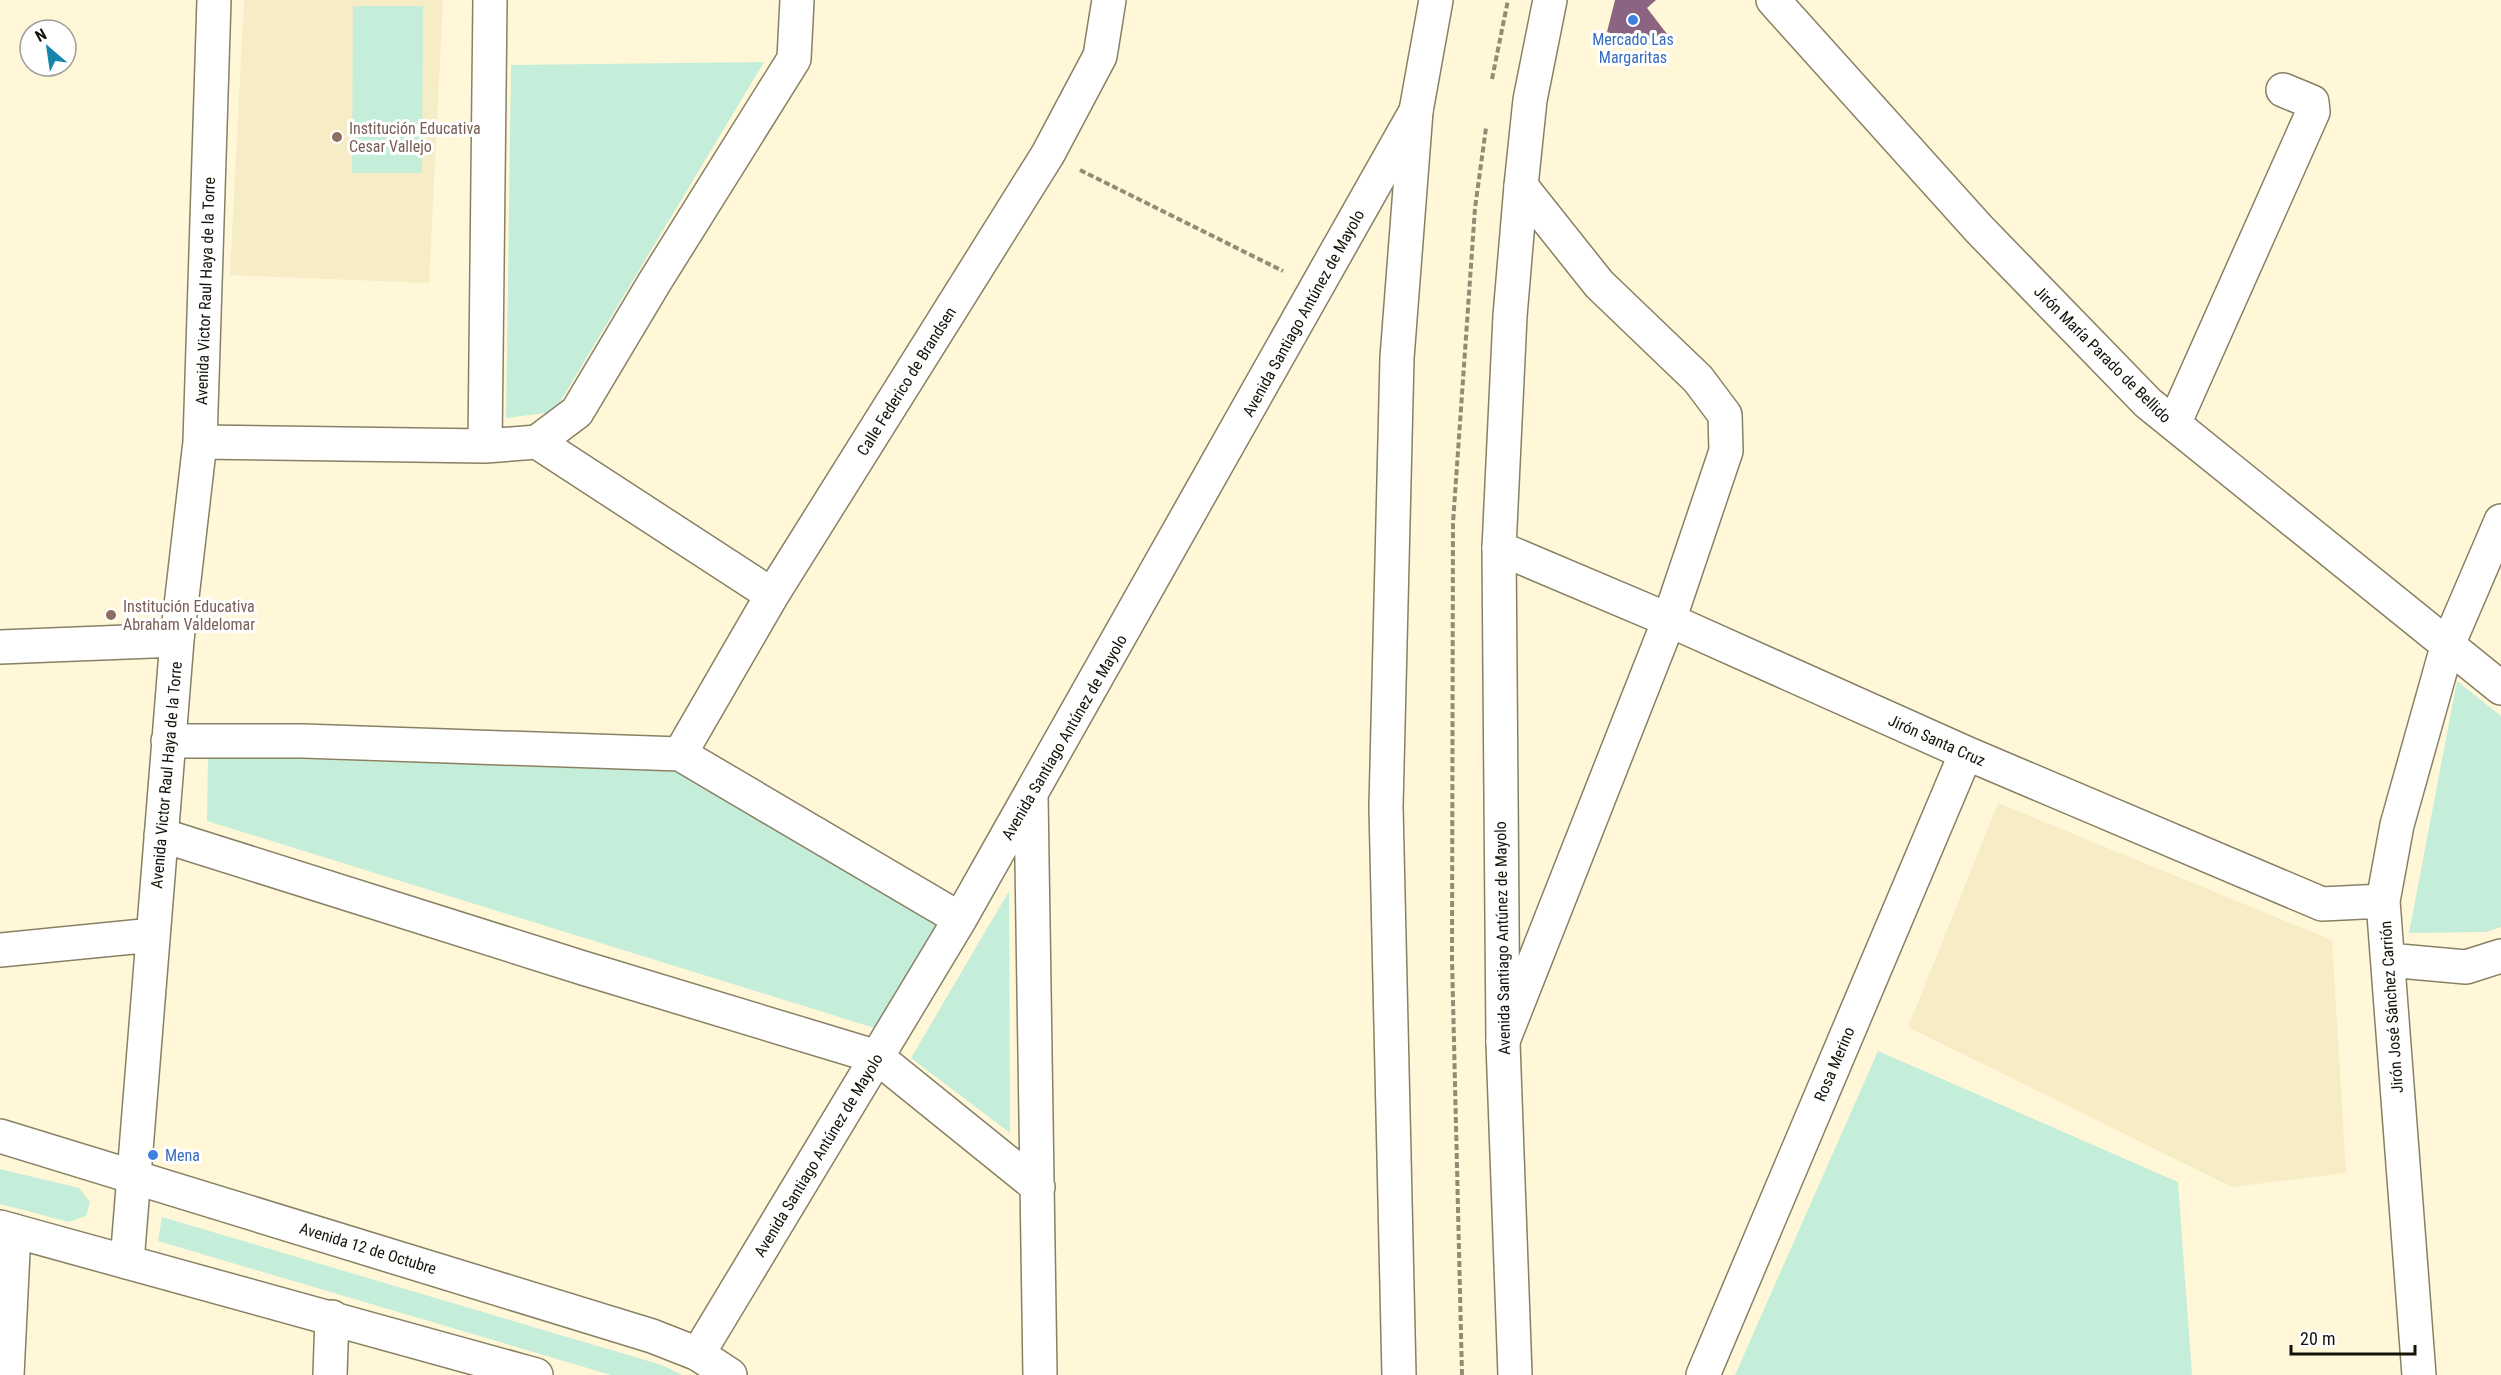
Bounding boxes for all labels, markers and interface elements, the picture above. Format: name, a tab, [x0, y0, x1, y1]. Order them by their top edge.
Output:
marker: Mercado Las Margaritas	[1626, 13, 1640, 27]
north arrow	[18, 18, 78, 78]
text: N	[32, 25, 50, 46]
place label: Mercado Las Margaritas	[1592, 30, 1674, 67]
place label: Institución Educativa Cesar Vallejo	[349, 119, 481, 156]
marker: Institución Educativa Cesar Vallejo	[330, 130, 344, 144]
street label: Avenida Victor Raul Haya de la Torre	[192, 177, 219, 405]
street label: Avenida Santiago Antúnez de Mayolo	[1239, 206, 1368, 420]
street label: Jirón María Parado de Bellido	[2030, 282, 2175, 427]
street label: Calle Federico de Brandsen	[853, 303, 960, 459]
place label: Institución Educativa Abraham Valdelomar	[123, 597, 255, 634]
marker: Institución Educativa Abraham Valdelomar	[104, 608, 118, 622]
street label: Avenida Santiago Antúnez de Mayolo	[998, 631, 1131, 843]
street label: Avenida Victor Raul Haya de la Torre	[147, 661, 186, 889]
street label: Jirón Santa Cruz	[1885, 711, 1988, 770]
street label: Avenida Santiago Antúnez de Mayolo	[1491, 821, 1514, 1055]
street label: Jirón José Sánchez Carrión	[2376, 920, 2407, 1094]
street label: Rosa Merino	[1810, 1024, 1859, 1104]
street label: Avenida Santiago Antúnez de Mayolo	[750, 1050, 887, 1260]
place label: Mena	[165, 1146, 200, 1165]
marker: Mena	[146, 1148, 160, 1162]
street label: Avenida 12 de Octubre	[297, 1219, 439, 1278]
scale bar	[2291, 1318, 2416, 1356]
text: 20 m	[2300, 1328, 2335, 1349]

